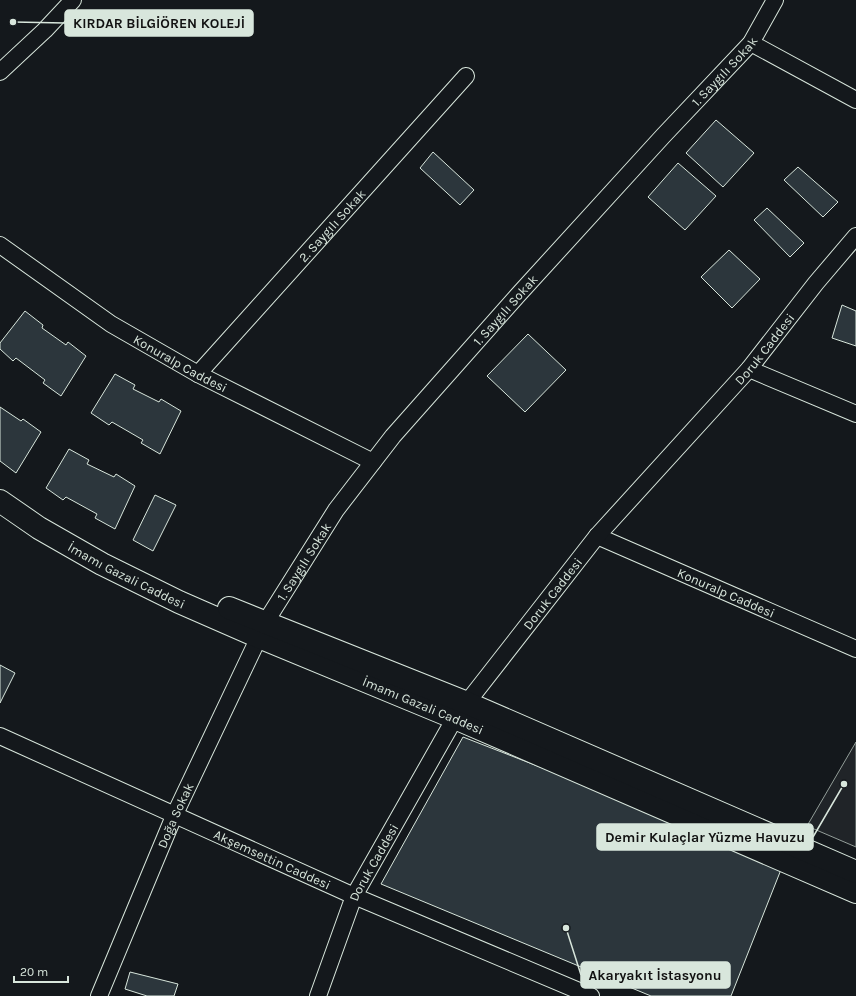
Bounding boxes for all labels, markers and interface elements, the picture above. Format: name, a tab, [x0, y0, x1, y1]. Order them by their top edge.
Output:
callout: KIRDAR BİLGİÖREN KOLEJİ	[65, 10, 253, 36]
text: KIRDAR BİLGİÖREN KOLEJİ	[73, 15, 245, 32]
street label: 1. Saygılı Sokak	[688, 34, 760, 109]
street label: 2. Saygılı Sokak	[295, 186, 368, 265]
street label: 1. Saygılı Sokak	[470, 271, 540, 348]
street label: Doruk Caddesi	[731, 310, 797, 387]
street label: Konuralp Caddesi	[131, 331, 230, 395]
street label: 1. Saygılı Sokak	[274, 520, 334, 603]
street label: İmamı Gazali Caddesi	[65, 539, 187, 611]
street label: Doruk Caddesi	[520, 555, 585, 632]
street label: Konuralp Caddesi	[675, 565, 777, 620]
street label: İmamı Gazali Caddesi	[361, 673, 486, 737]
street label: Doğa Sokak	[154, 780, 196, 850]
street label: Doruk Caddesi	[345, 821, 401, 903]
callout: Demir Kulaçlar Yüzme Havuzu	[597, 824, 813, 850]
street label: Akşemsettin Caddesi	[212, 826, 333, 892]
text: Demir Kulaçlar Yüzme Havuzu	[605, 829, 805, 846]
scale bar	[14, 958, 68, 984]
callout: Akaryakıt İstasyonu	[581, 962, 730, 988]
text: 20 m	[20, 965, 48, 979]
text: Akaryakıt İstasyonu	[589, 967, 721, 984]

